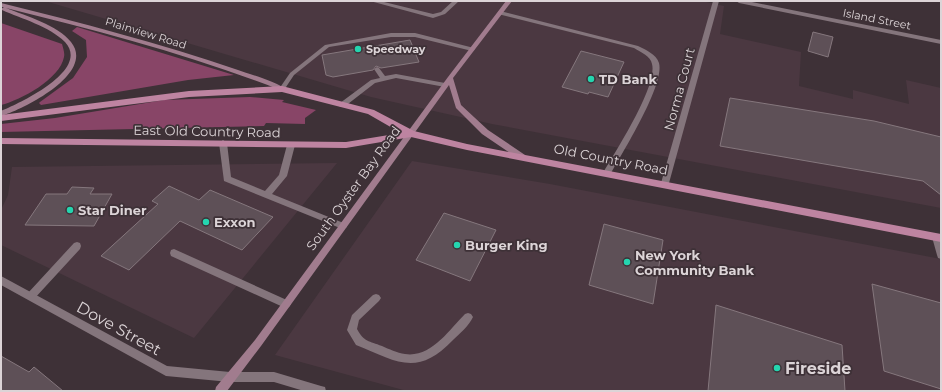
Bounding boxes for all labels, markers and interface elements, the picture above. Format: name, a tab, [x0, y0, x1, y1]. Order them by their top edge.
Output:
street label: Island Street	[842, 6, 913, 33]
street label: Plainview Road	[104, 14, 188, 52]
place label: Speedway	[366, 42, 426, 56]
marker: Speedway	[353, 44, 363, 54]
street label: Norma Court	[660, 46, 698, 132]
place label: TD Bank	[599, 71, 657, 87]
marker: TD Bank	[586, 74, 596, 84]
street label: East Old Country Road	[133, 122, 281, 140]
street label: South Oyster Bay Road	[303, 123, 403, 253]
street label: Old Country Road	[553, 140, 669, 178]
place label: Star Diner	[78, 202, 147, 218]
marker: Star Diner	[65, 205, 75, 215]
place label: Exxon	[214, 214, 255, 230]
marker: Exxon	[201, 217, 211, 227]
place label: Burger King	[465, 237, 548, 253]
marker: Burger King	[452, 240, 462, 250]
place label: New York Community Bank	[635, 247, 755, 278]
marker: New York Community Bank	[622, 257, 632, 267]
street label: Dove Street	[73, 297, 165, 360]
place label: Fireside	[785, 359, 851, 378]
marker: Fireside	[772, 363, 782, 373]

